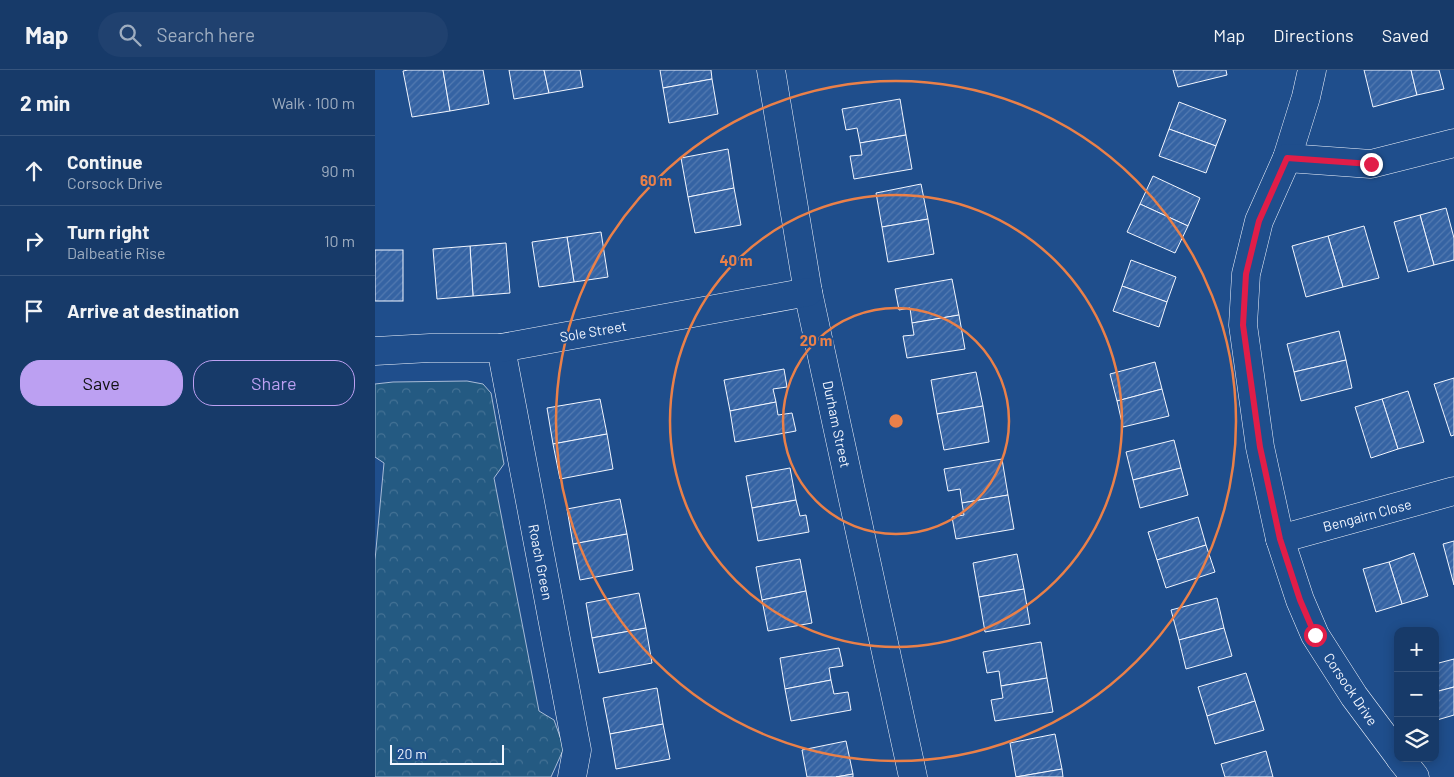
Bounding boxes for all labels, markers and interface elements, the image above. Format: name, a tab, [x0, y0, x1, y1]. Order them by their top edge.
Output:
search box	[98, 12, 448, 57]
text: Map	[25, 20, 68, 49]
icon: search	[116, 21, 144, 49]
text: Search here	[156, 23, 255, 46]
text: Map	[1213, 24, 1245, 46]
text: Directions	[1273, 24, 1354, 46]
text: Saved	[1382, 24, 1429, 46]
text: 2 min	[20, 90, 70, 115]
text: Walk · 100 m	[272, 93, 355, 112]
text: Continue	[67, 150, 143, 173]
route end	[1360, 153, 1383, 176]
icon: ahead	[20, 157, 48, 185]
text: 90 m	[321, 161, 355, 180]
text: 60 m	[640, 171, 672, 189]
text: Corsock Drive	[67, 173, 163, 192]
text: Turn right	[67, 220, 149, 243]
icon: right	[20, 227, 48, 255]
text: 10 m	[324, 231, 355, 250]
text: Dalbeatie Rise	[67, 243, 166, 262]
text: 40 m	[719, 251, 753, 269]
icon: arrive	[20, 297, 48, 325]
text: Arrive at destination	[67, 299, 239, 322]
street label: Sole Street	[558, 317, 628, 345]
text: 20 m	[800, 331, 832, 349]
button: Save	[20, 360, 183, 406]
button: Share	[193, 360, 355, 406]
street label: Durham Street	[820, 379, 854, 469]
centre of rings	[887, 412, 905, 430]
street label: Bengairn Close	[1321, 495, 1413, 535]
street label: Roach Green	[525, 523, 557, 601]
route start	[1304, 624, 1327, 647]
map controls	[1394, 627, 1439, 762]
button: +	[1394, 627, 1439, 672]
street label: Corsock Drive	[1321, 649, 1381, 729]
button: −	[1394, 672, 1439, 717]
button: layers	[1394, 717, 1439, 762]
scale bar	[390, 742, 504, 765]
text: 20 m	[397, 745, 427, 762]

